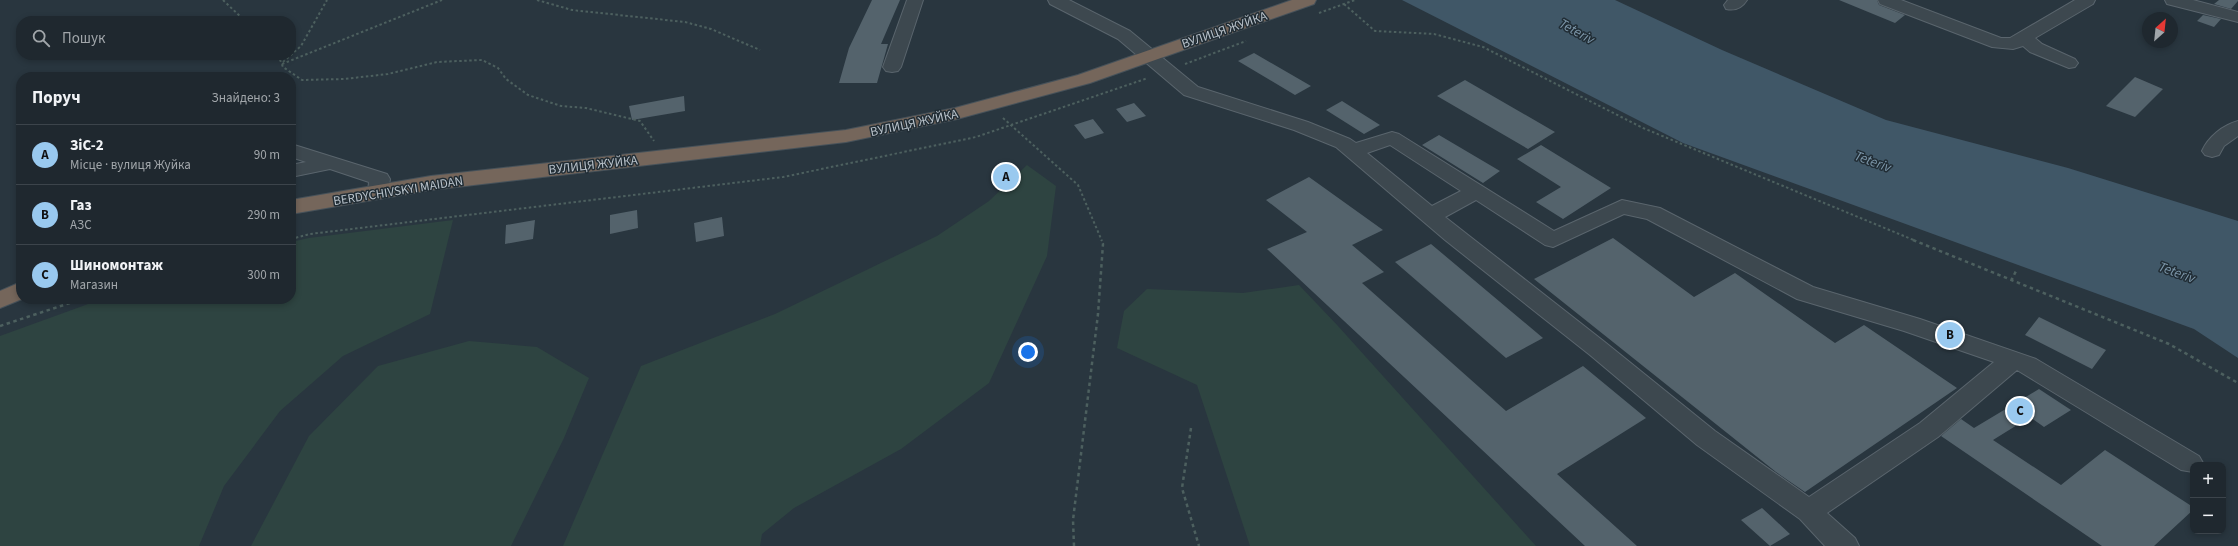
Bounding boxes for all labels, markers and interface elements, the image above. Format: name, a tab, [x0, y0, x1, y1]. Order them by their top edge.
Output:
street label: ВУЛИЦЯ ЖУЙКА	[1179, 7, 1270, 53]
north arrow	[2142, 12, 2178, 48]
water label: Teteriv	[1555, 14, 1599, 50]
search box	[16, 16, 296, 60]
icon: search	[30, 27, 52, 49]
text: Пошук	[62, 28, 105, 49]
text: Поруч	[32, 86, 81, 110]
text: Знайдено: 3	[212, 89, 280, 107]
street label: ВУЛИЦЯ ЖУЙКА	[869, 105, 961, 141]
text: ЗіС-2	[70, 135, 104, 156]
text: A	[41, 146, 49, 164]
text: 90 m	[254, 146, 280, 164]
water label: Teteriv	[1851, 146, 1895, 178]
street label: ВУЛИЦЯ ЖУЙКА	[548, 151, 639, 179]
text: Місце · вулиця Жуйка	[70, 156, 191, 174]
pin: A	[993, 162, 1019, 192]
street label: BERDYCHIVSKYI MAIDAN	[332, 172, 464, 210]
text: Газ	[70, 195, 92, 216]
text: B	[41, 206, 49, 224]
text: 290 m	[247, 206, 280, 224]
text: АЗС	[70, 216, 92, 234]
text: Шиномонтаж	[70, 255, 163, 276]
water label: Teteriv	[2155, 257, 2199, 289]
text: C	[41, 266, 49, 284]
text: 300 m	[247, 266, 280, 284]
text: Магазин	[70, 276, 118, 294]
pin: B	[1937, 320, 1963, 350]
your location	[1018, 342, 1038, 362]
pin: C	[2007, 396, 2033, 426]
map controls	[2190, 462, 2226, 534]
button: +	[2190, 462, 2226, 498]
button: −	[2190, 498, 2226, 534]

